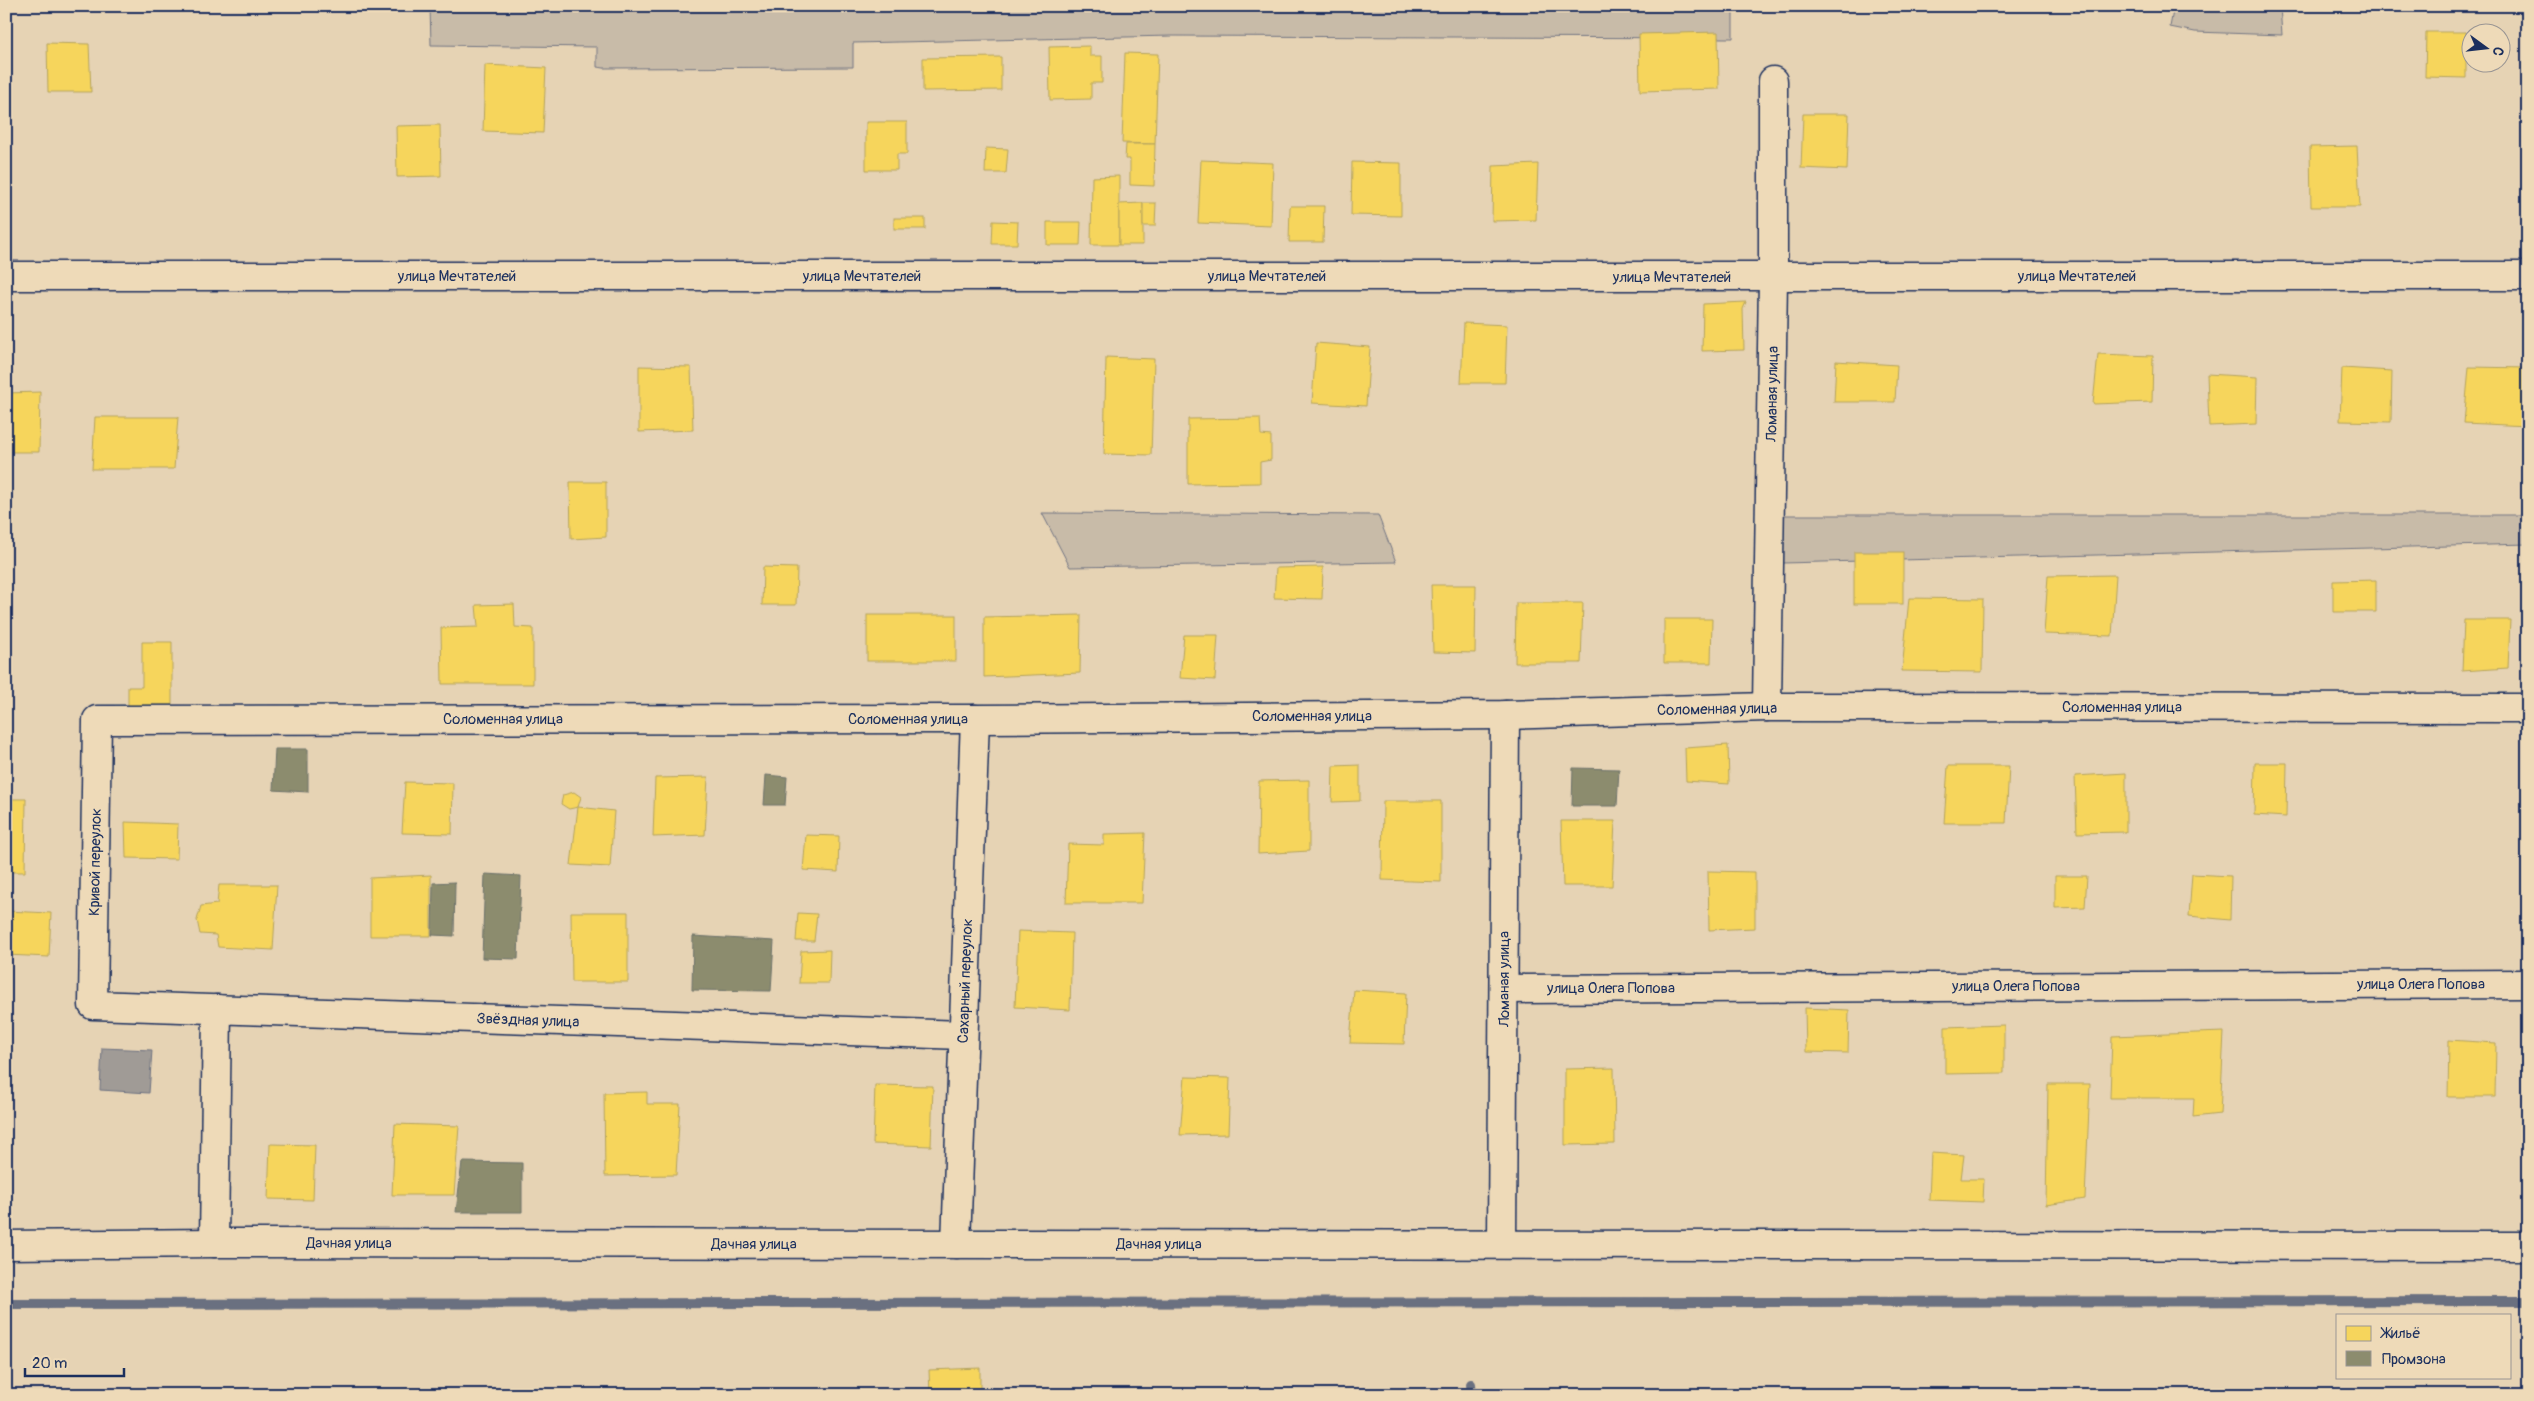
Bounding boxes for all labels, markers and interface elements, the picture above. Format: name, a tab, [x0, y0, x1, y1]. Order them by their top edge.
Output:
north arrow	[2462, 22, 2512, 72]
text: С	[2489, 45, 2507, 58]
street label: улица Мечтателей	[397, 267, 516, 286]
street label: улица Мечтателей	[802, 267, 921, 286]
street label: улица Мечтателей	[1207, 267, 1326, 286]
street label: улица Мечтателей	[2017, 267, 2136, 286]
street label: улица Мечтателей	[1612, 268, 1731, 287]
street label: Ломаная улица	[1762, 346, 1783, 443]
street label: Соломенная улица	[2062, 698, 2182, 717]
street label: Соломенная улица	[1657, 699, 1777, 720]
street label: Соломенная улица	[1252, 707, 1372, 726]
street label: Соломенная улица	[443, 710, 563, 729]
street label: Соломенная улица	[848, 710, 968, 729]
street label: Кривой переулок	[85, 808, 106, 916]
street label: Сахарный переулок	[954, 918, 977, 1044]
street label: Ломаная улица	[1495, 931, 1514, 1028]
street label: улица Олега Попова	[2356, 975, 2485, 994]
street label: улица Олега Попова	[1951, 977, 2080, 996]
street label: улица Олега Попова	[1546, 979, 1675, 998]
street label: Звёздная улица	[476, 1009, 580, 1032]
street label: Дачная улица	[305, 1234, 392, 1253]
street label: Дачная улица	[710, 1235, 797, 1254]
street label: Дачная улица	[1115, 1235, 1202, 1254]
legend	[2336, 1314, 2512, 1378]
text: Жильё	[2380, 1324, 2421, 1343]
scale bar	[25, 1346, 124, 1378]
text: Промзона	[2382, 1350, 2446, 1369]
text: 20 m	[32, 1354, 67, 1373]

